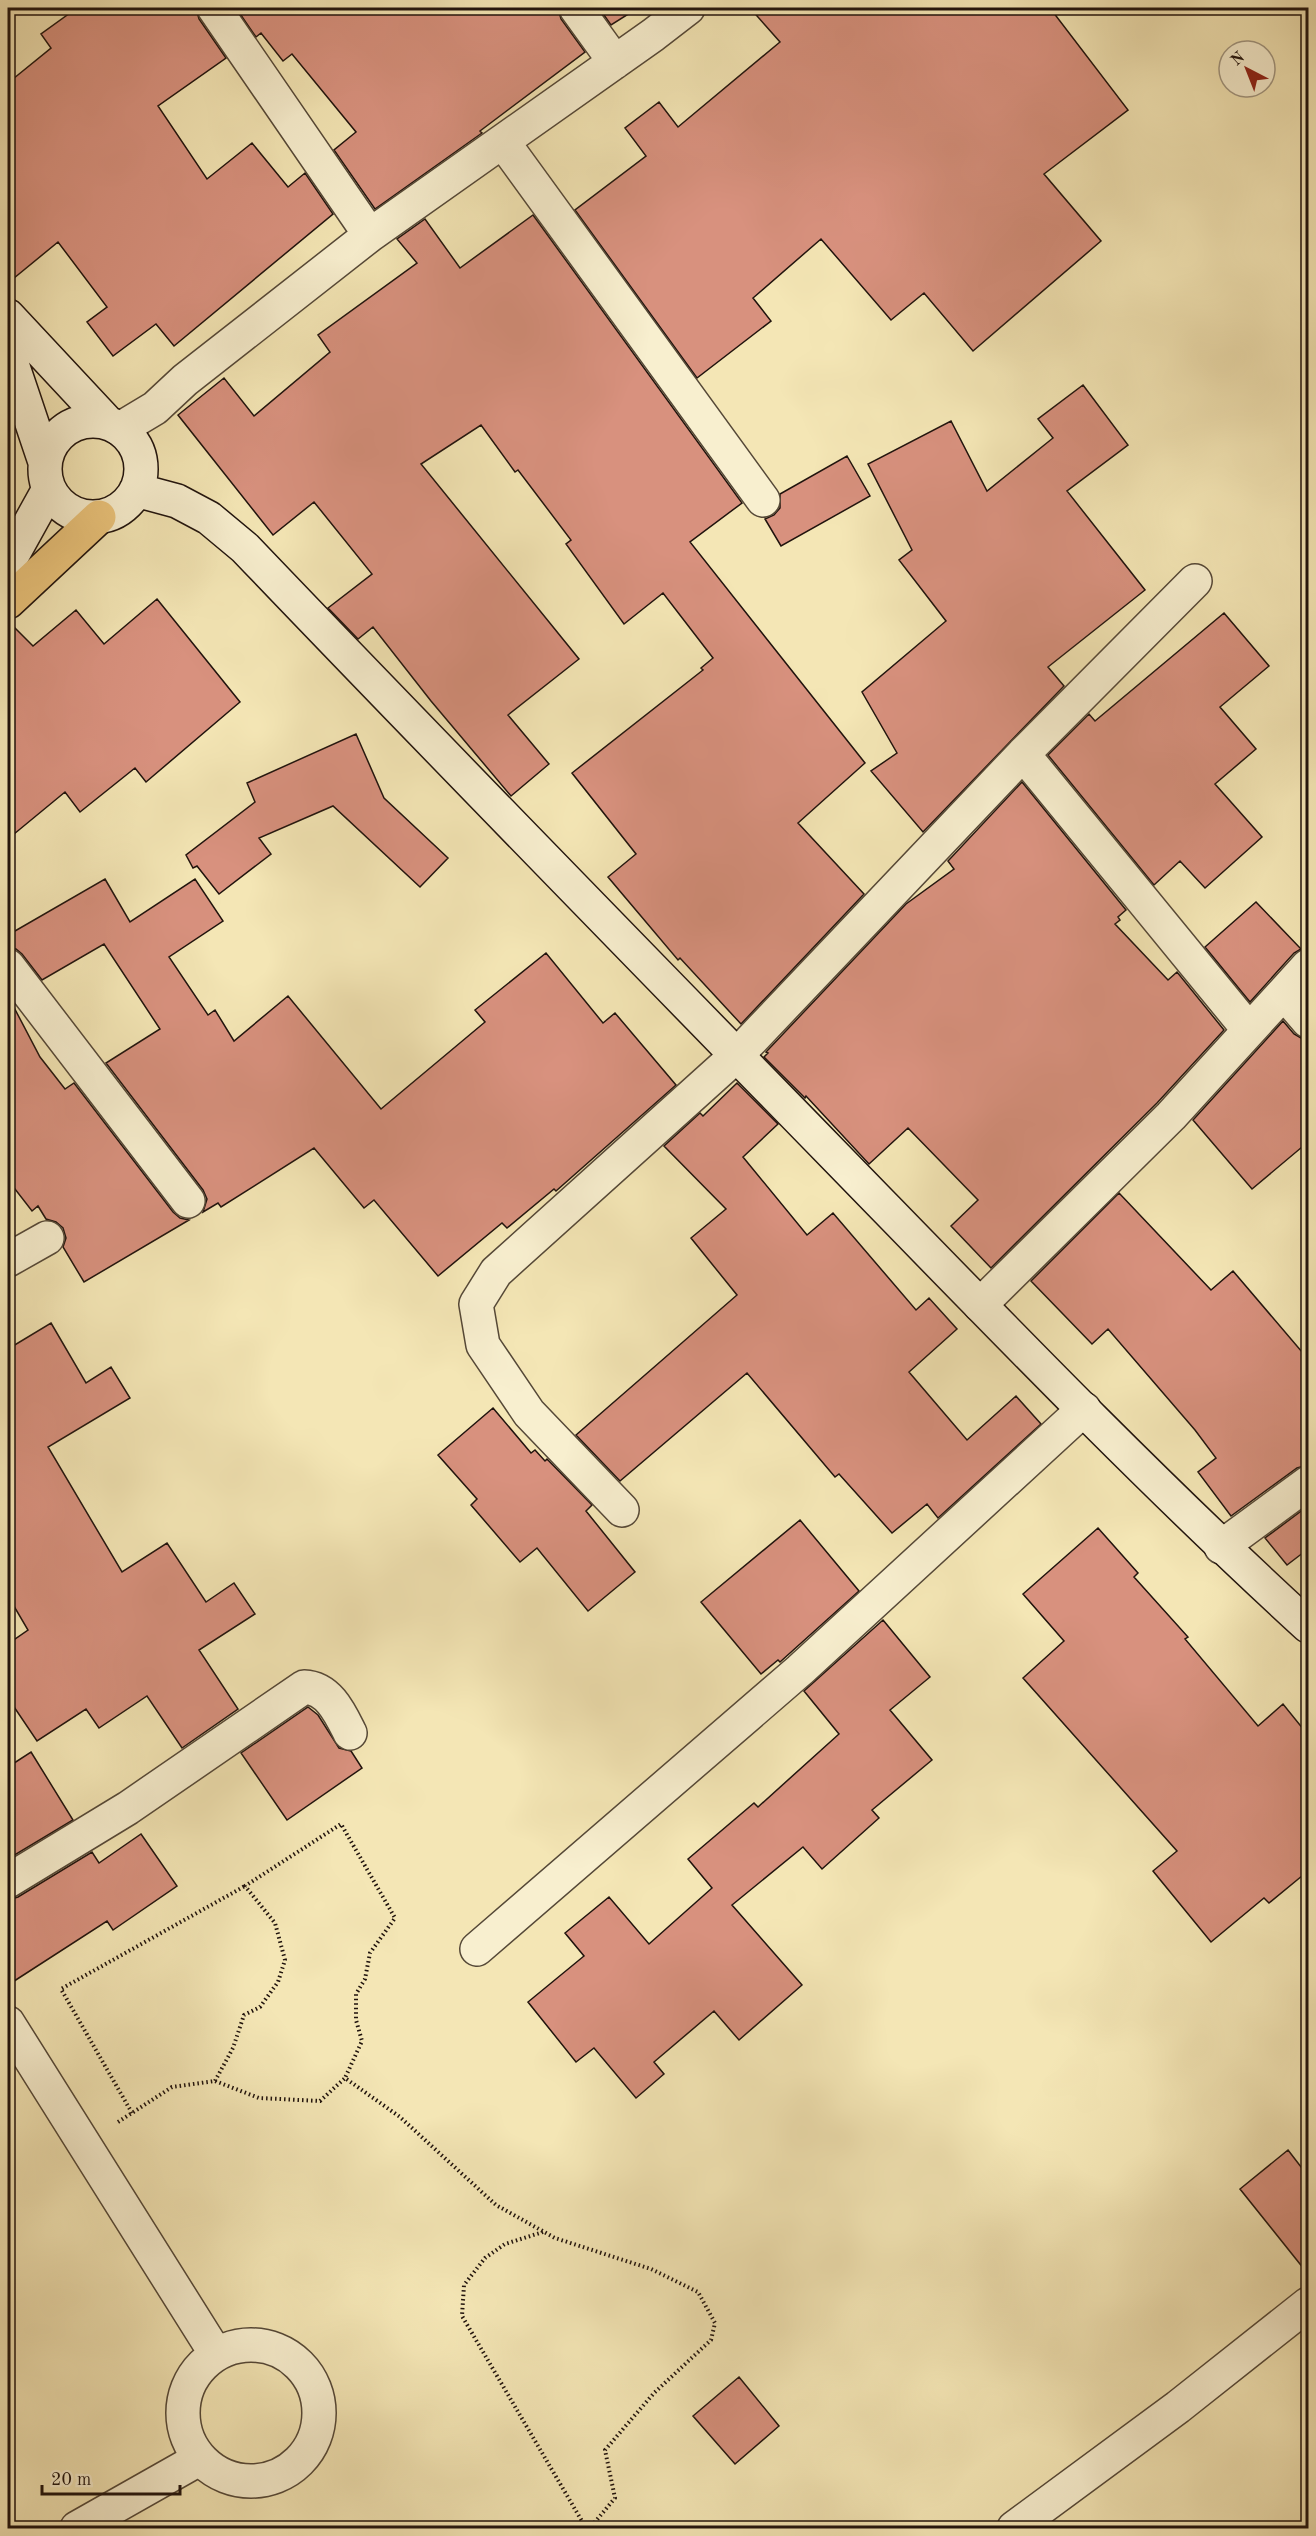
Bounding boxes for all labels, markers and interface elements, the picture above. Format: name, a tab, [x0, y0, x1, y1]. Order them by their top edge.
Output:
north arrow	[1217, 39, 1277, 99]
text: N	[1228, 49, 1249, 69]
scale bar	[42, 2458, 180, 2496]
text: 20 m	[51, 2471, 91, 2489]

